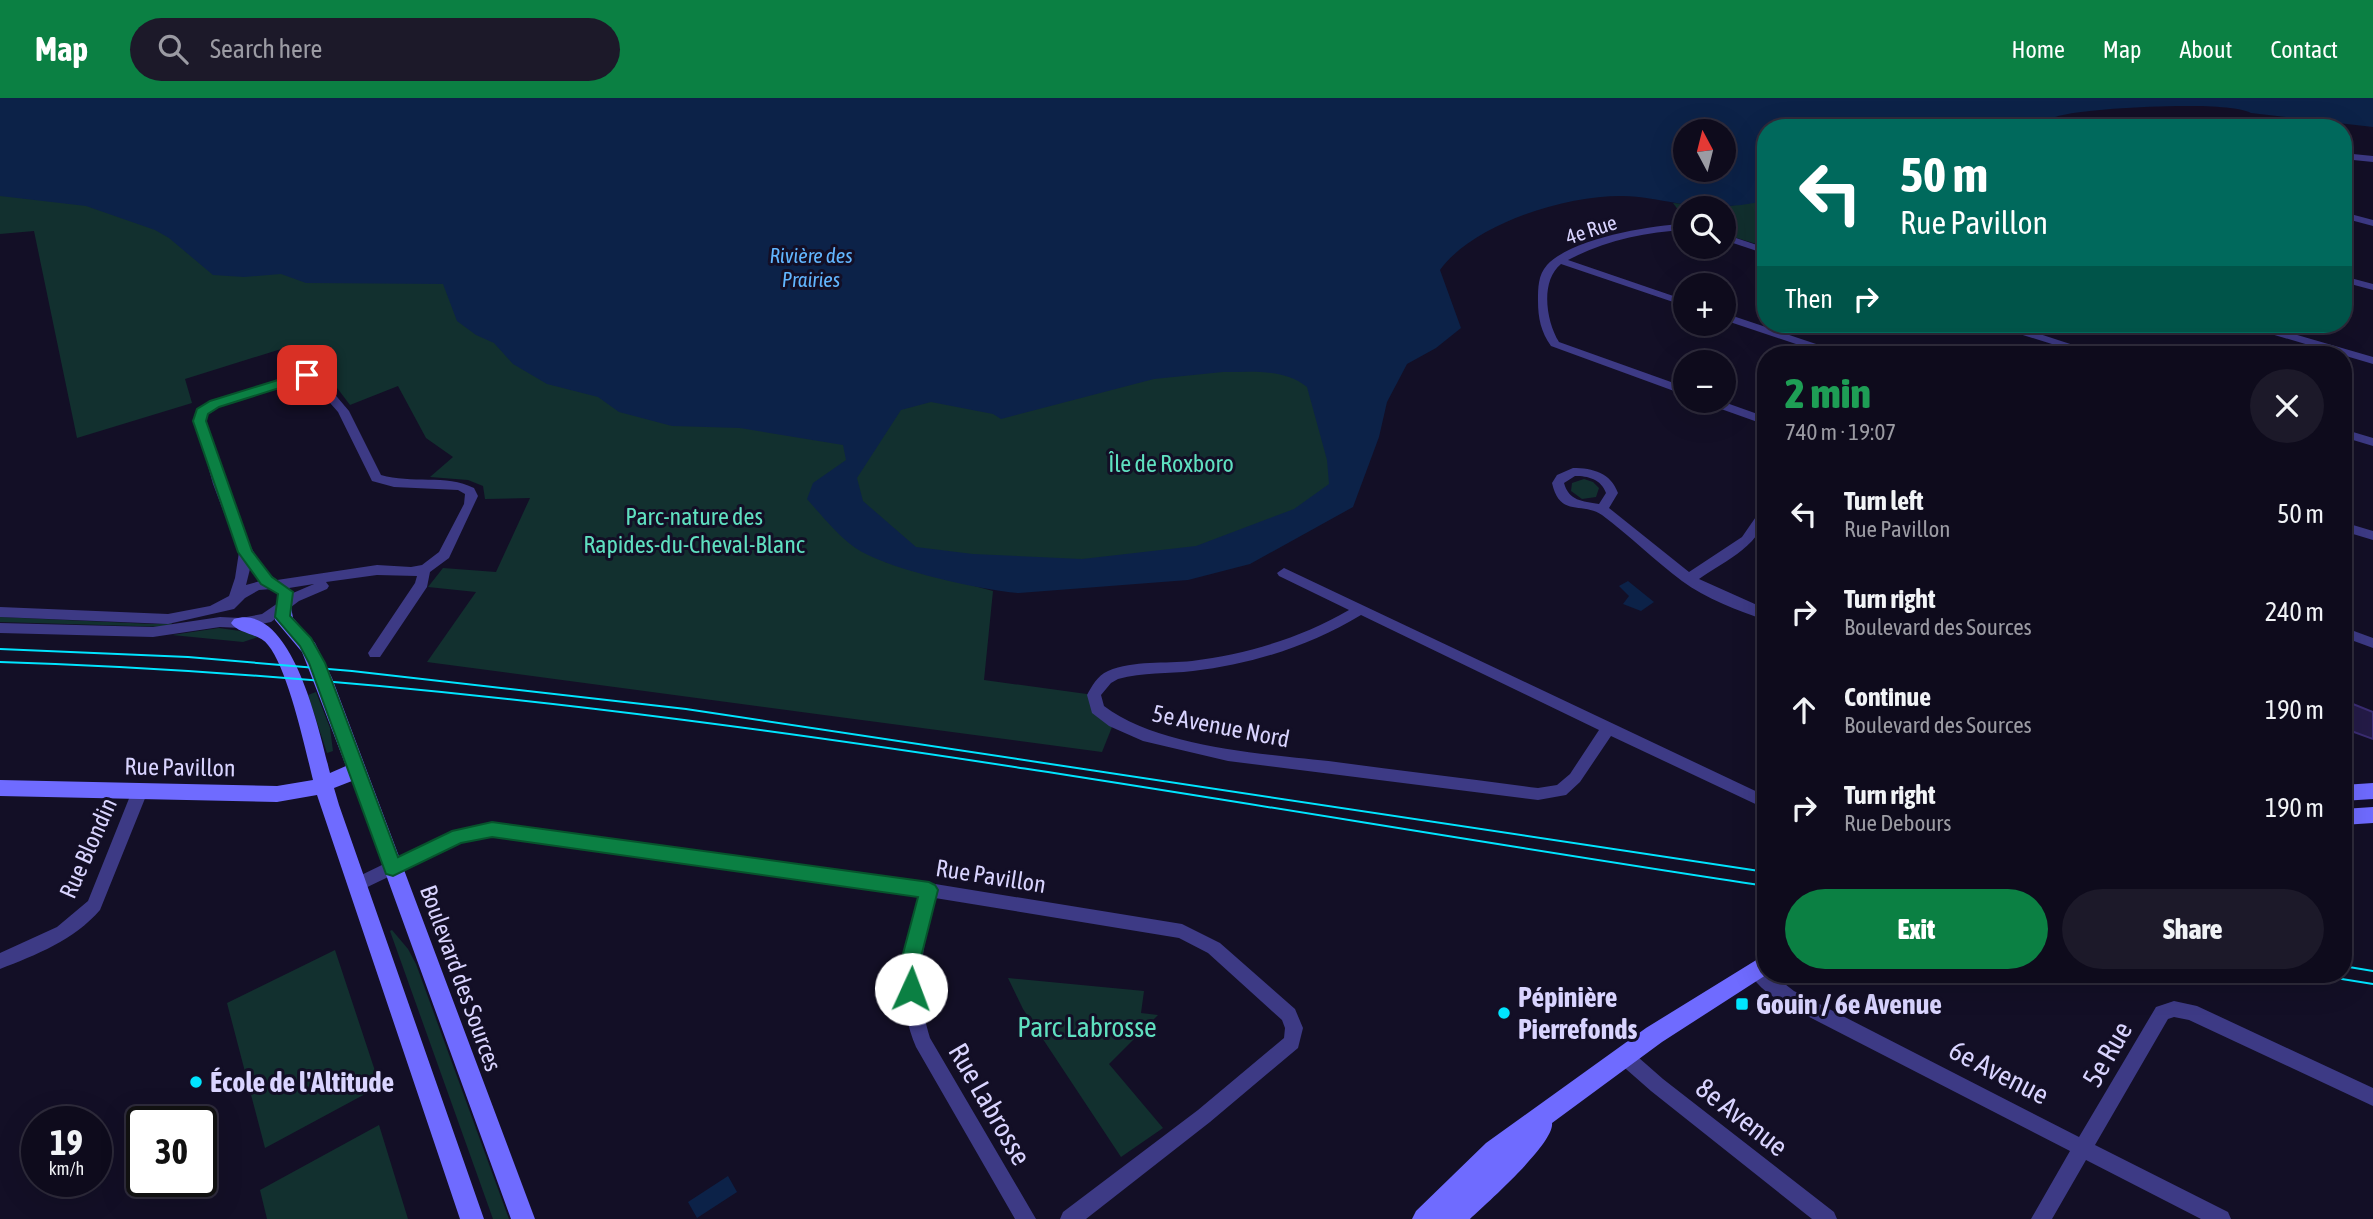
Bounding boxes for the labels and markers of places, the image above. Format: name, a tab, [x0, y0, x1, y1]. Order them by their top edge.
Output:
pin	[277, 345, 337, 405]
place label: Pépinière Pierrefonds	[1518, 981, 1638, 1045]
place label: Gouin / 6e Avenue	[1756, 988, 1942, 1020]
marker: Gouin / 6e Avenue	[1734, 996, 1750, 1012]
marker: Pépinière Pierrefonds	[1496, 1005, 1512, 1021]
place label: École de l'Altitude	[210, 1066, 394, 1098]
marker: École de l'Altitude	[188, 1074, 204, 1090]

